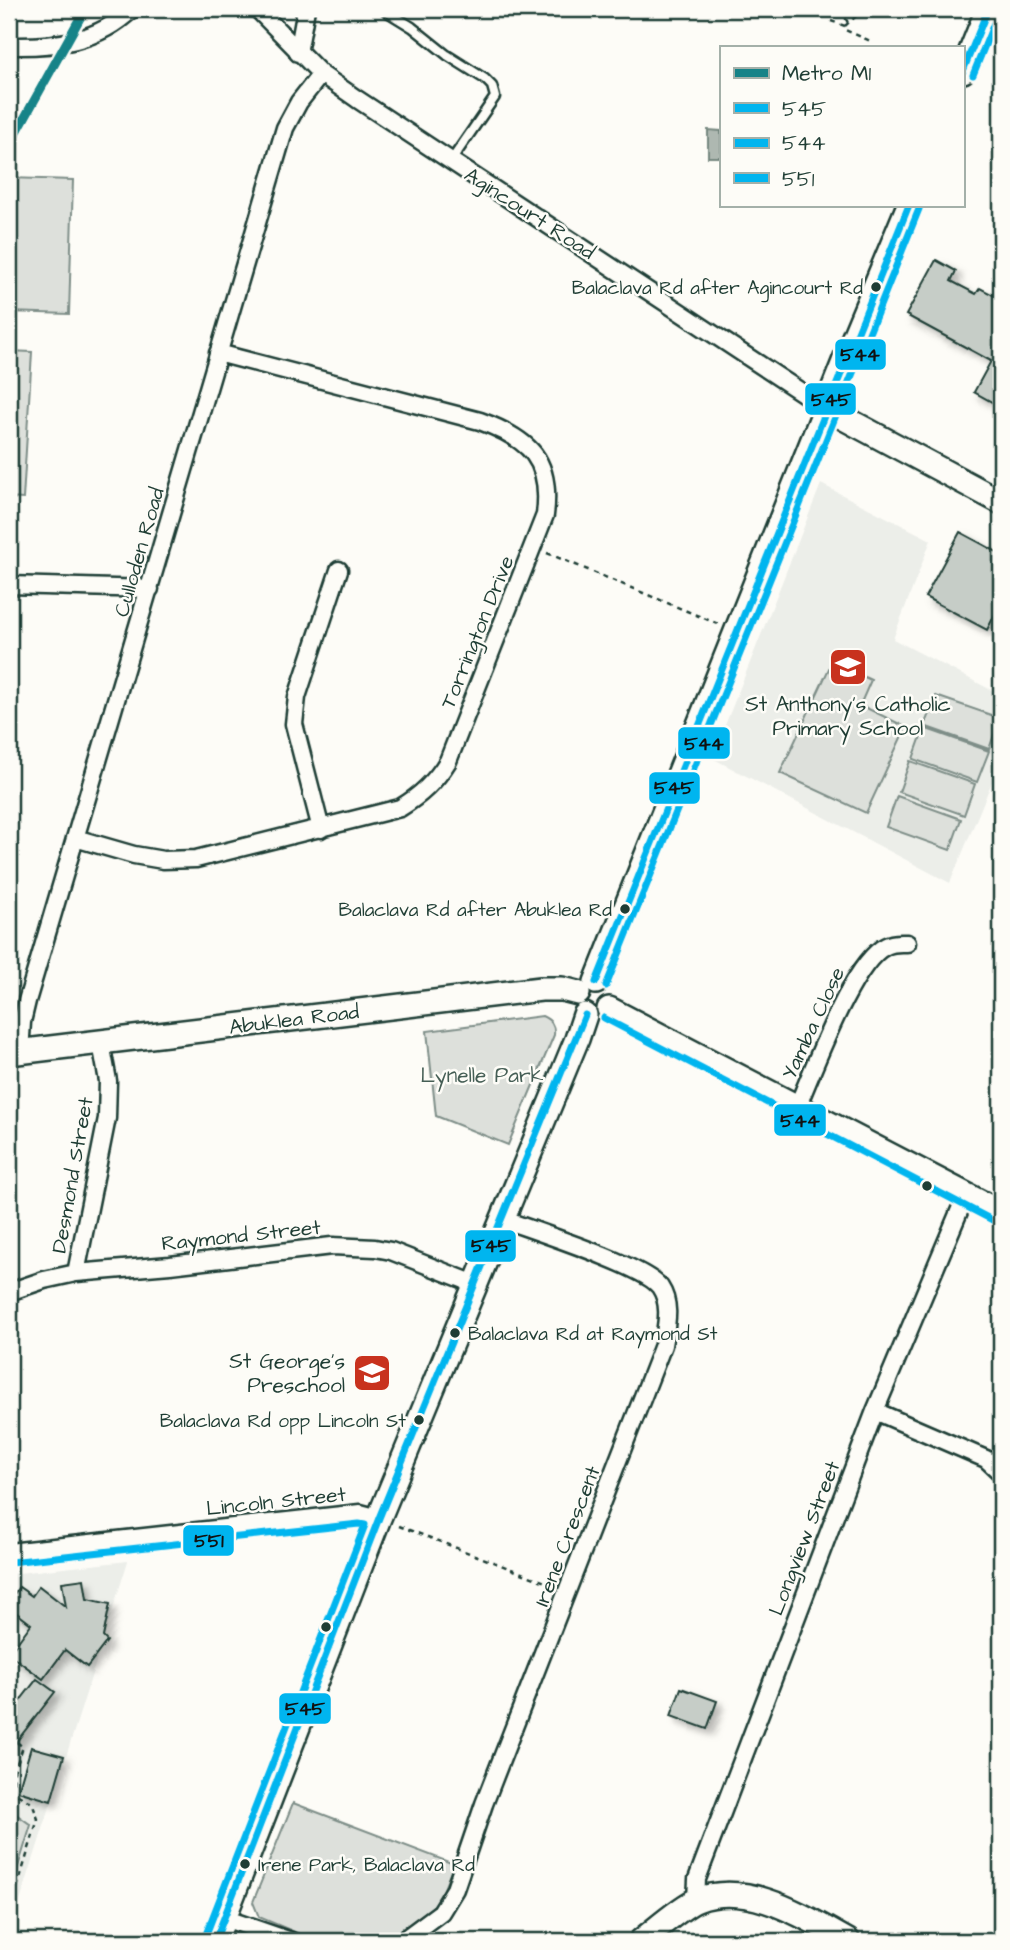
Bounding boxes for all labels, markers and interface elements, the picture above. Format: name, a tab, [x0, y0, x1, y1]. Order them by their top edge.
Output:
legend	[720, 46, 964, 206]
text: Metro M1	[782, 59, 871, 88]
text: 545	[782, 95, 826, 124]
text: 544	[782, 129, 825, 158]
street label: Agincourt Road	[458, 160, 601, 268]
text: 551	[782, 165, 815, 194]
place label: Balaclava Rd after Agincourt Rd	[572, 275, 863, 303]
marker: Balaclava Rd after Agincourt Rd	[869, 280, 883, 294]
line badge: 544	[834, 338, 887, 371]
text: 544	[840, 342, 880, 369]
line badge: 545	[804, 382, 857, 416]
text: 545	[811, 387, 851, 414]
street label: Culloden Road	[107, 484, 172, 620]
street label: Torrington Drive	[434, 551, 523, 714]
school or university icon: St Anthony's Catholic Primary School	[827, 646, 869, 688]
place label: St Anthony's Catholic Primary School	[745, 690, 951, 745]
line badge: 544	[677, 726, 731, 760]
text: 544	[684, 731, 724, 758]
line badge: 545	[648, 771, 701, 805]
text: 545	[654, 775, 694, 802]
place label: Balaclava Rd after Abuklea Rd	[338, 897, 612, 924]
marker: Balaclava Rd after Abuklea Rd	[618, 902, 632, 916]
street label: Yamba Close	[775, 962, 852, 1084]
street label: Abuklea Road	[227, 997, 361, 1042]
park label: Lynelle Park	[421, 1061, 544, 1092]
street label: Desmond Street	[44, 1094, 101, 1255]
line badge: 544	[773, 1103, 827, 1137]
text: 544	[780, 1108, 820, 1135]
unlabelled marker	[920, 1179, 934, 1193]
street label: Raymond Street	[160, 1213, 323, 1260]
line badge: 545	[464, 1229, 517, 1263]
text: 545	[471, 1233, 511, 1260]
place label: Balaclava Rd at Raymond St	[468, 1321, 718, 1349]
marker: Balaclava Rd at Raymond St	[448, 1326, 462, 1340]
place label: St George's Preschool	[229, 1347, 345, 1400]
school or university icon: St George's Preschool	[351, 1352, 393, 1394]
place label: Balaclava Rd opp Lincoln St	[160, 1408, 406, 1435]
marker: Balaclava Rd opp Lincoln St	[412, 1413, 426, 1427]
street label: Longview Street	[762, 1456, 849, 1620]
street label: Irene Crescent	[527, 1461, 608, 1611]
street label: Lincoln Street	[205, 1480, 348, 1523]
line badge: 551	[182, 1524, 235, 1557]
text: 551	[194, 1528, 224, 1555]
unlabelled marker	[319, 1620, 333, 1634]
line badge: 545	[278, 1692, 332, 1725]
text: 545	[285, 1696, 325, 1723]
place label: Irene Park, Balaclava Rd	[258, 1852, 475, 1879]
marker: Irene Park, Balaclava Rd	[238, 1857, 252, 1871]

